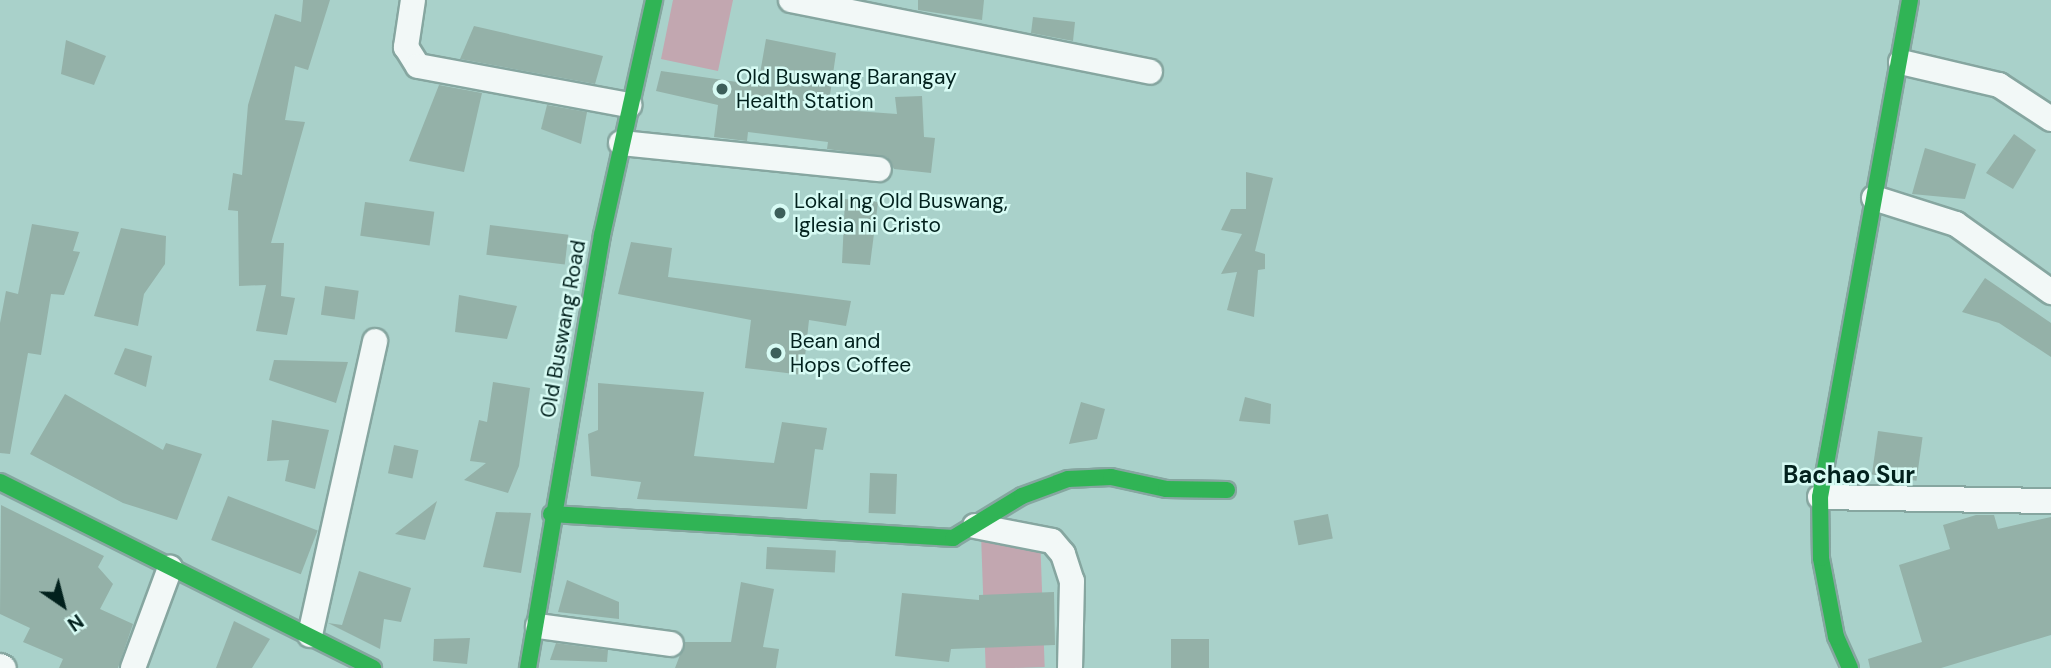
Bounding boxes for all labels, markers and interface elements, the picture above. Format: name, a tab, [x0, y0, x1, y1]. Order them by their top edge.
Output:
place label: Old Buswang Barangay Health Station	[736, 64, 957, 114]
marker: Old Buswang Barangay Health Station	[714, 81, 730, 97]
place label: Lokal ng Old Buswang, Iglesia ni Cristo	[794, 188, 1008, 238]
marker: Lokal ng Old Buswang, Iglesia ni Cristo	[772, 205, 788, 221]
street label: Old Buswang Road	[535, 238, 591, 420]
place label: Bean and Hops Coffee	[790, 328, 911, 378]
marker: Bean and Hops Coffee	[768, 345, 784, 361]
district label: Bachao Sur	[1783, 461, 1915, 489]
north arrow	[28, 570, 98, 640]
text: N	[62, 608, 88, 637]

